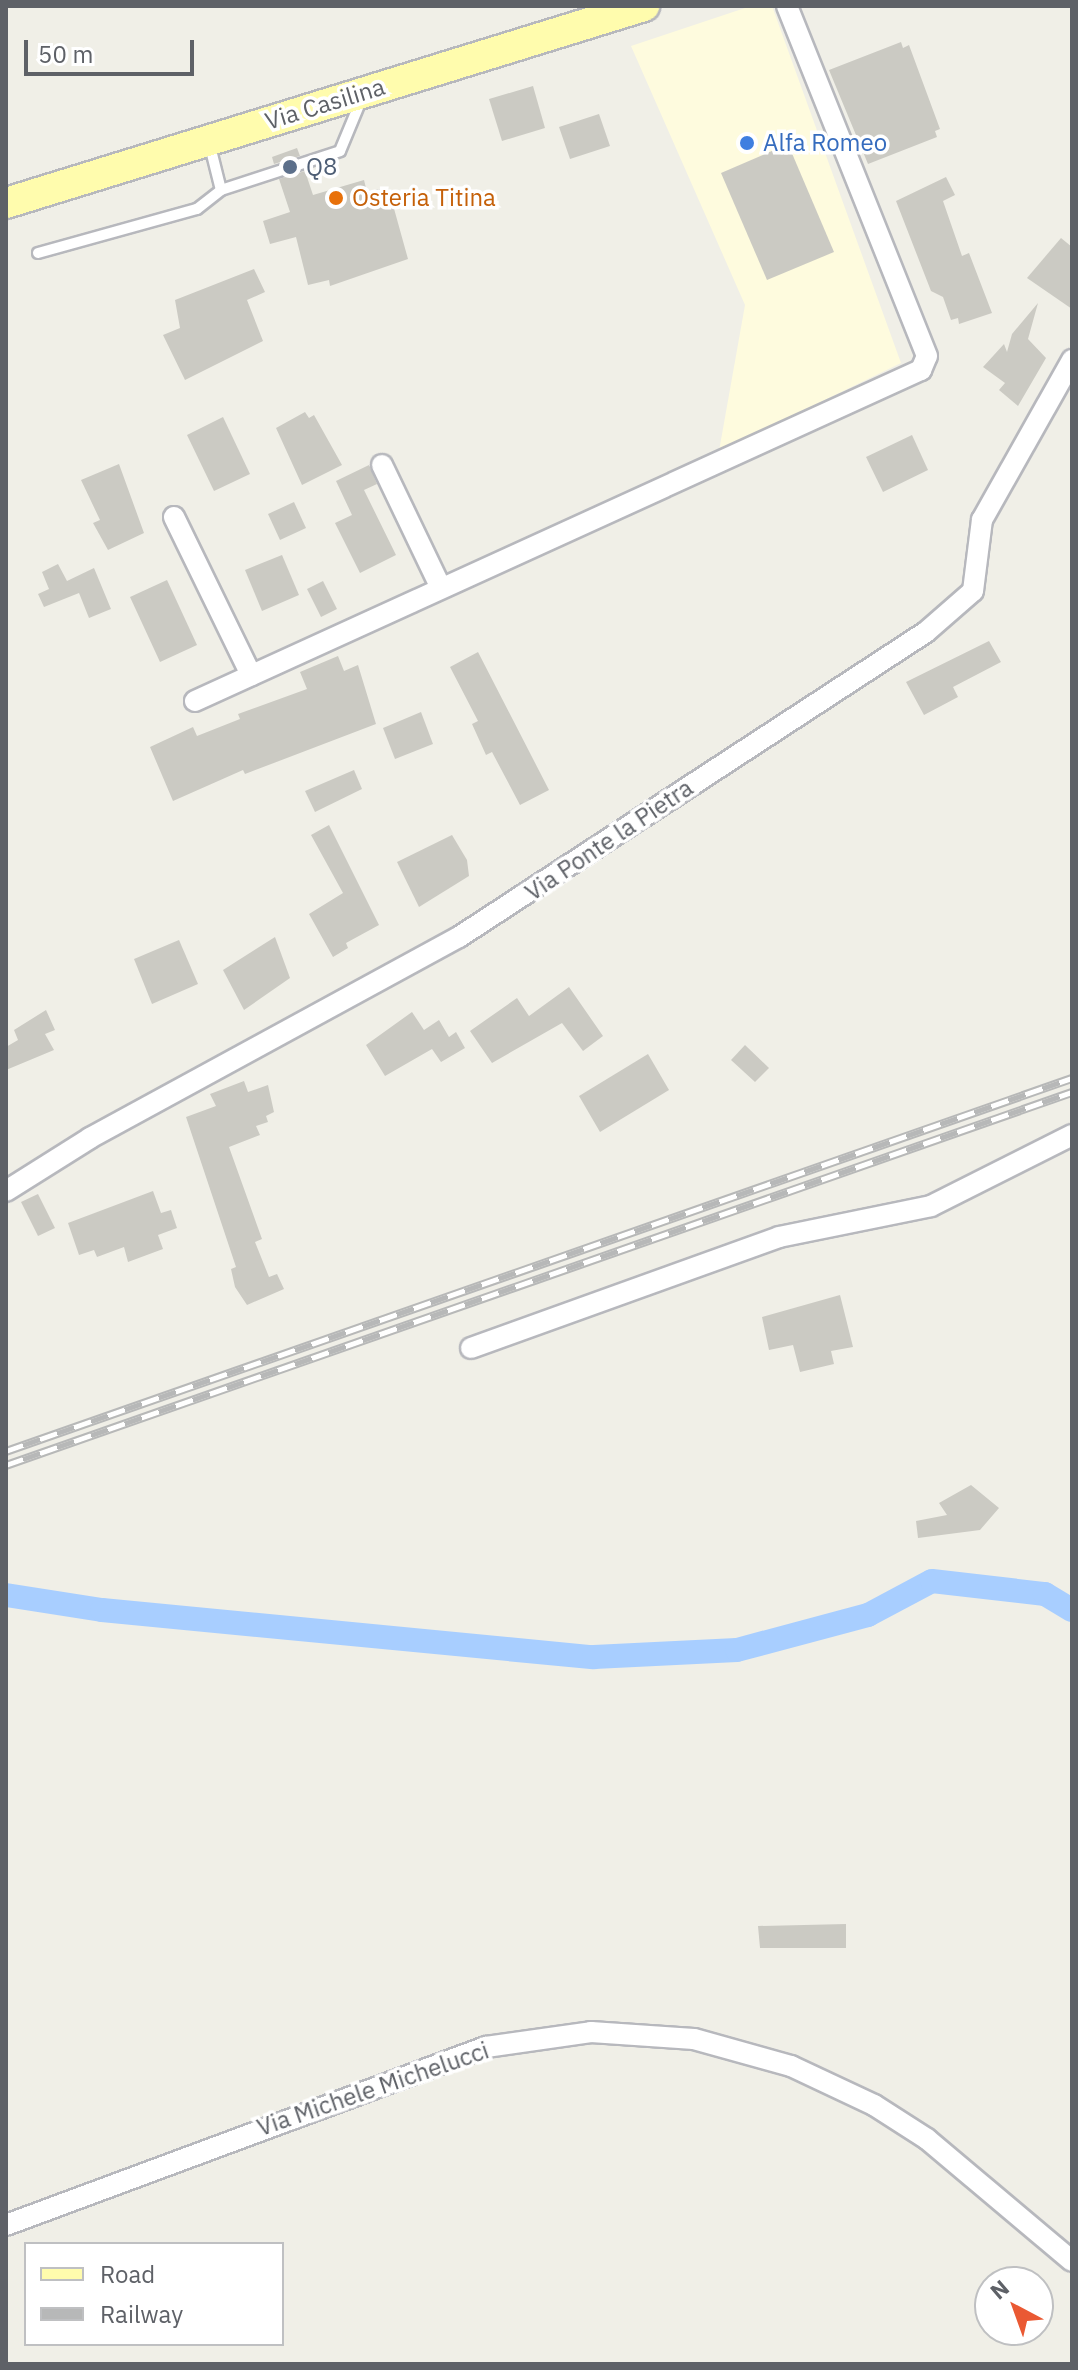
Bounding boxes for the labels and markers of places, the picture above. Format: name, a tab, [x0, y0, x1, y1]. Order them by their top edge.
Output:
place label: Alfa Romeo	[763, 129, 887, 157]
marker: Alfa Romeo	[738, 134, 756, 152]
place label: Q8	[306, 153, 337, 181]
marker: Q8	[281, 158, 299, 176]
place label: Osteria Titina	[352, 184, 496, 212]
marker: Osteria Titina	[327, 189, 345, 207]

